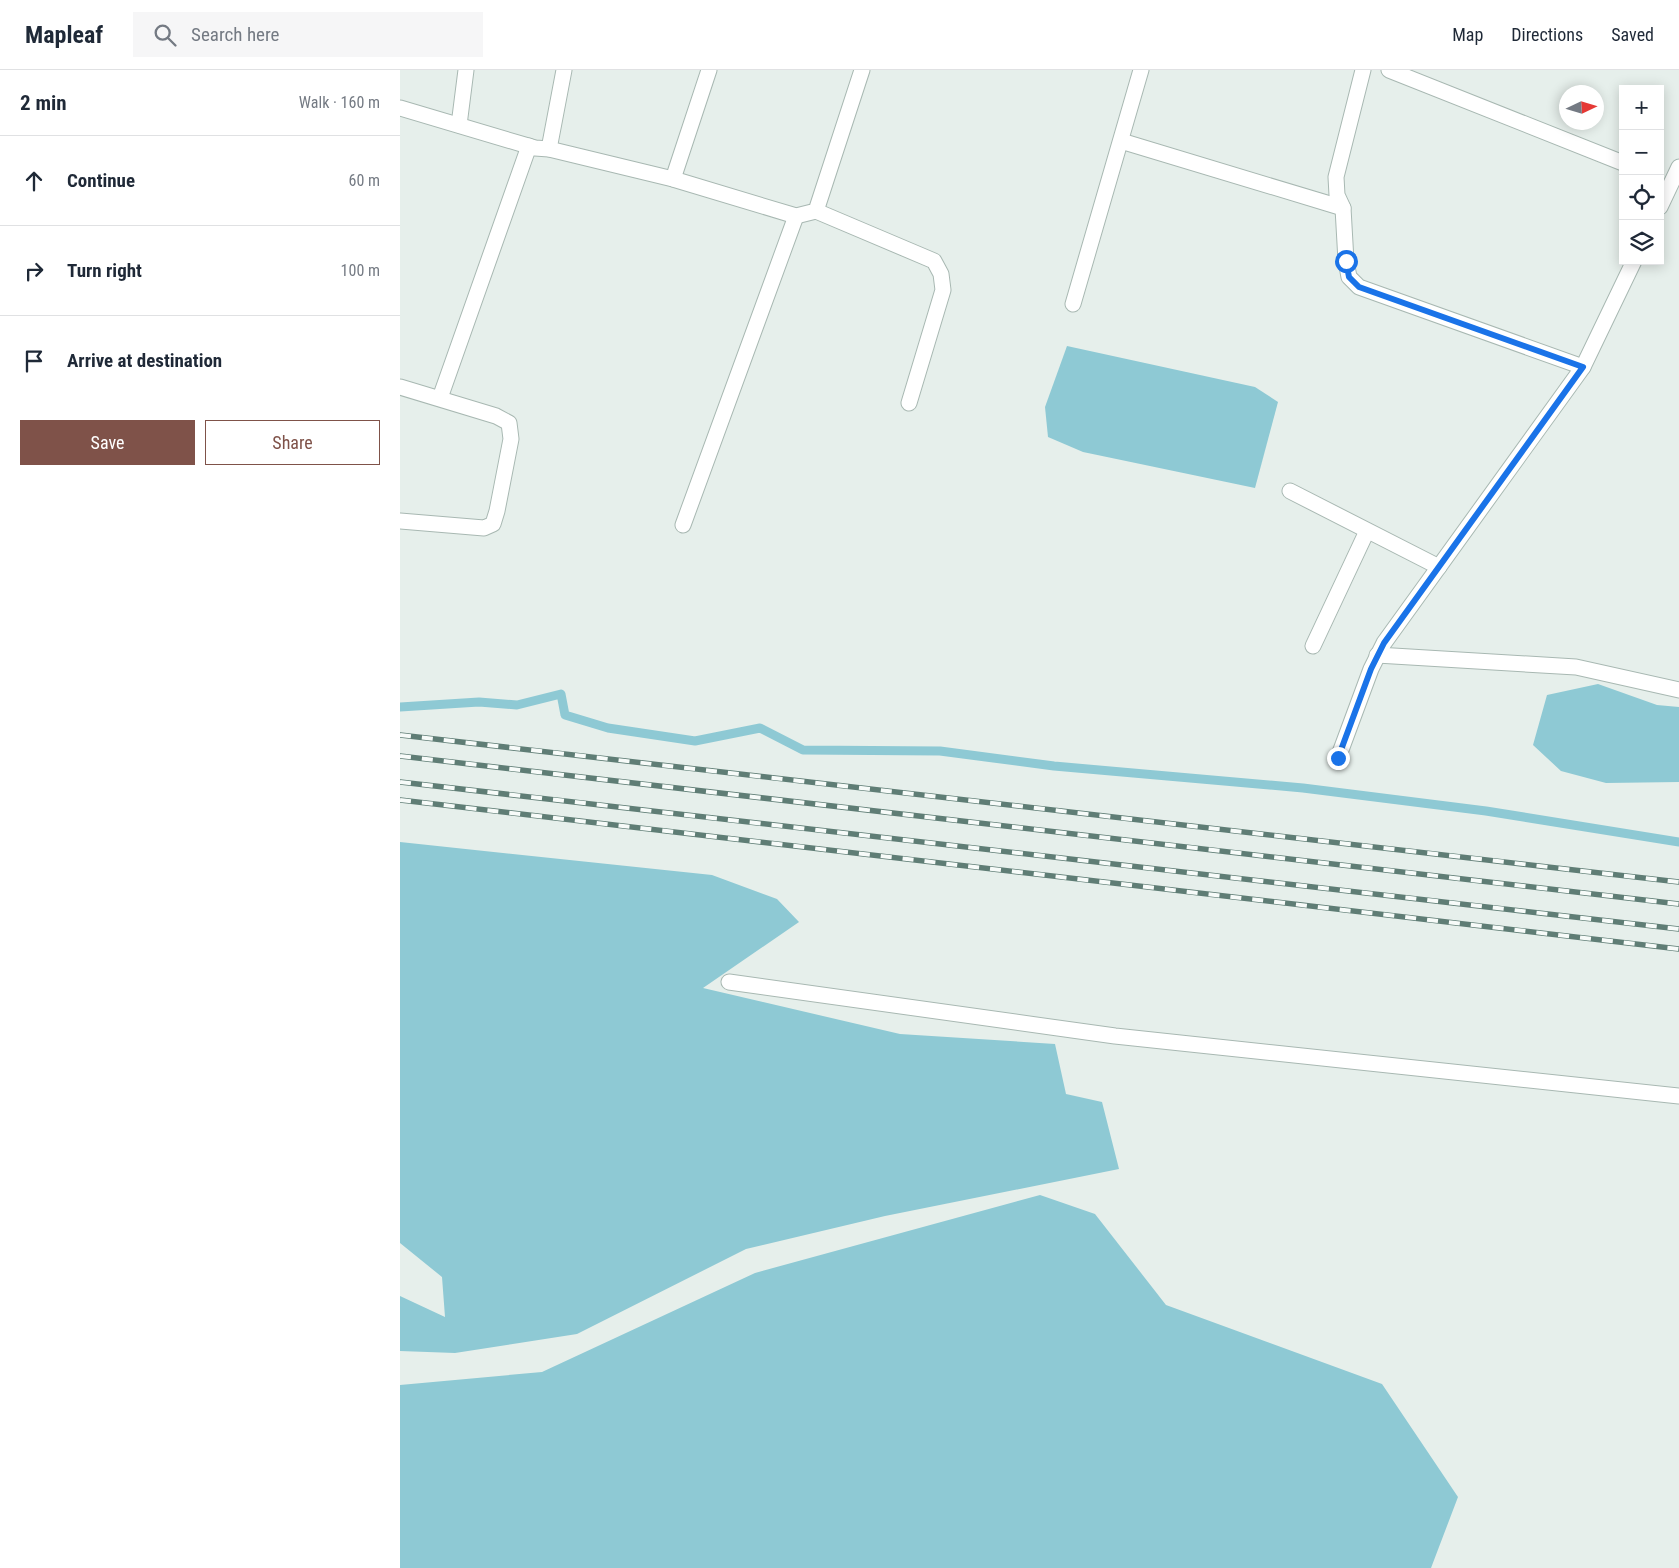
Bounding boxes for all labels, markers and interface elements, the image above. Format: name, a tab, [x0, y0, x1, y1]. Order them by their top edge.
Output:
search box	[133, 12, 483, 57]
text: Mapleaf	[25, 21, 103, 49]
icon: search	[151, 21, 179, 49]
text: Search here	[191, 23, 279, 46]
text: Map	[1452, 24, 1483, 45]
text: Directions	[1511, 24, 1583, 45]
text: Saved	[1611, 24, 1654, 45]
north arrow	[1559, 85, 1604, 130]
map controls	[1619, 85, 1664, 265]
button: +	[1619, 85, 1664, 130]
text: 2 min	[20, 91, 67, 115]
text: Walk · 160 m	[299, 93, 380, 112]
button: −	[1619, 130, 1664, 175]
icon: ahead	[20, 167, 48, 195]
text: Continue	[67, 169, 135, 192]
text: 60 m	[348, 171, 380, 190]
button: locate	[1619, 175, 1664, 220]
button: layers	[1619, 220, 1664, 265]
route start	[1335, 250, 1358, 273]
icon: right	[20, 257, 48, 285]
text: Turn right	[67, 259, 142, 282]
text: 100 m	[341, 261, 380, 280]
icon: arrive	[20, 347, 48, 375]
text: Arrive at destination	[67, 349, 222, 372]
button: Save	[20, 420, 195, 465]
button: Share	[205, 420, 380, 465]
route end	[1327, 747, 1350, 770]

